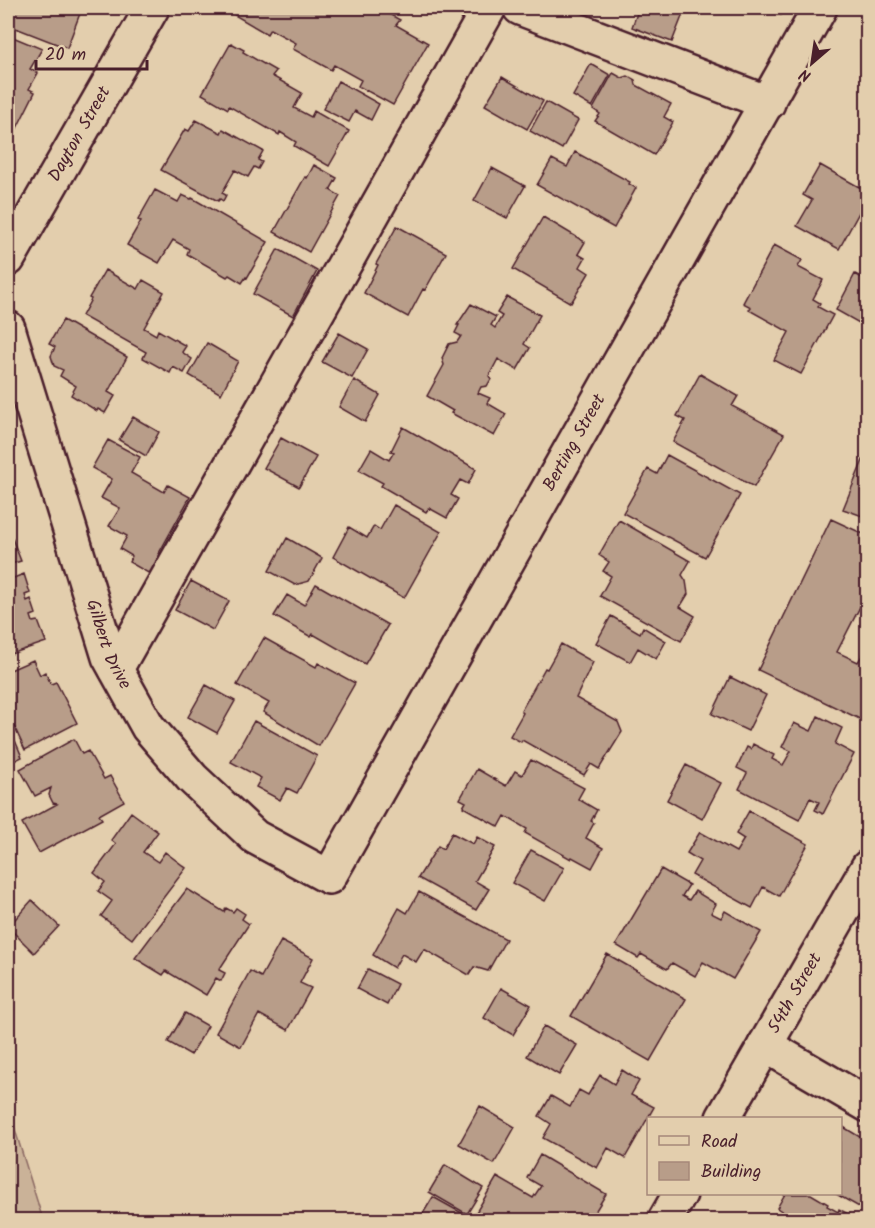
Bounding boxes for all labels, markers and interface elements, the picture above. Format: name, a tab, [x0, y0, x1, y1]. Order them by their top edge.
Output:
scale bar	[36, 33, 147, 71]
north arrow	[782, 33, 842, 93]
text: 20 m	[45, 41, 86, 70]
text: N	[795, 61, 816, 88]
street label: Dayton Street	[41, 80, 119, 187]
street label: Berting Street	[535, 388, 614, 497]
street label: Gilbert Drive	[78, 596, 139, 695]
street label: 54th Street	[760, 947, 830, 1039]
legend	[647, 1117, 842, 1195]
text: Road	[701, 1128, 738, 1157]
text: Building	[701, 1158, 761, 1187]

